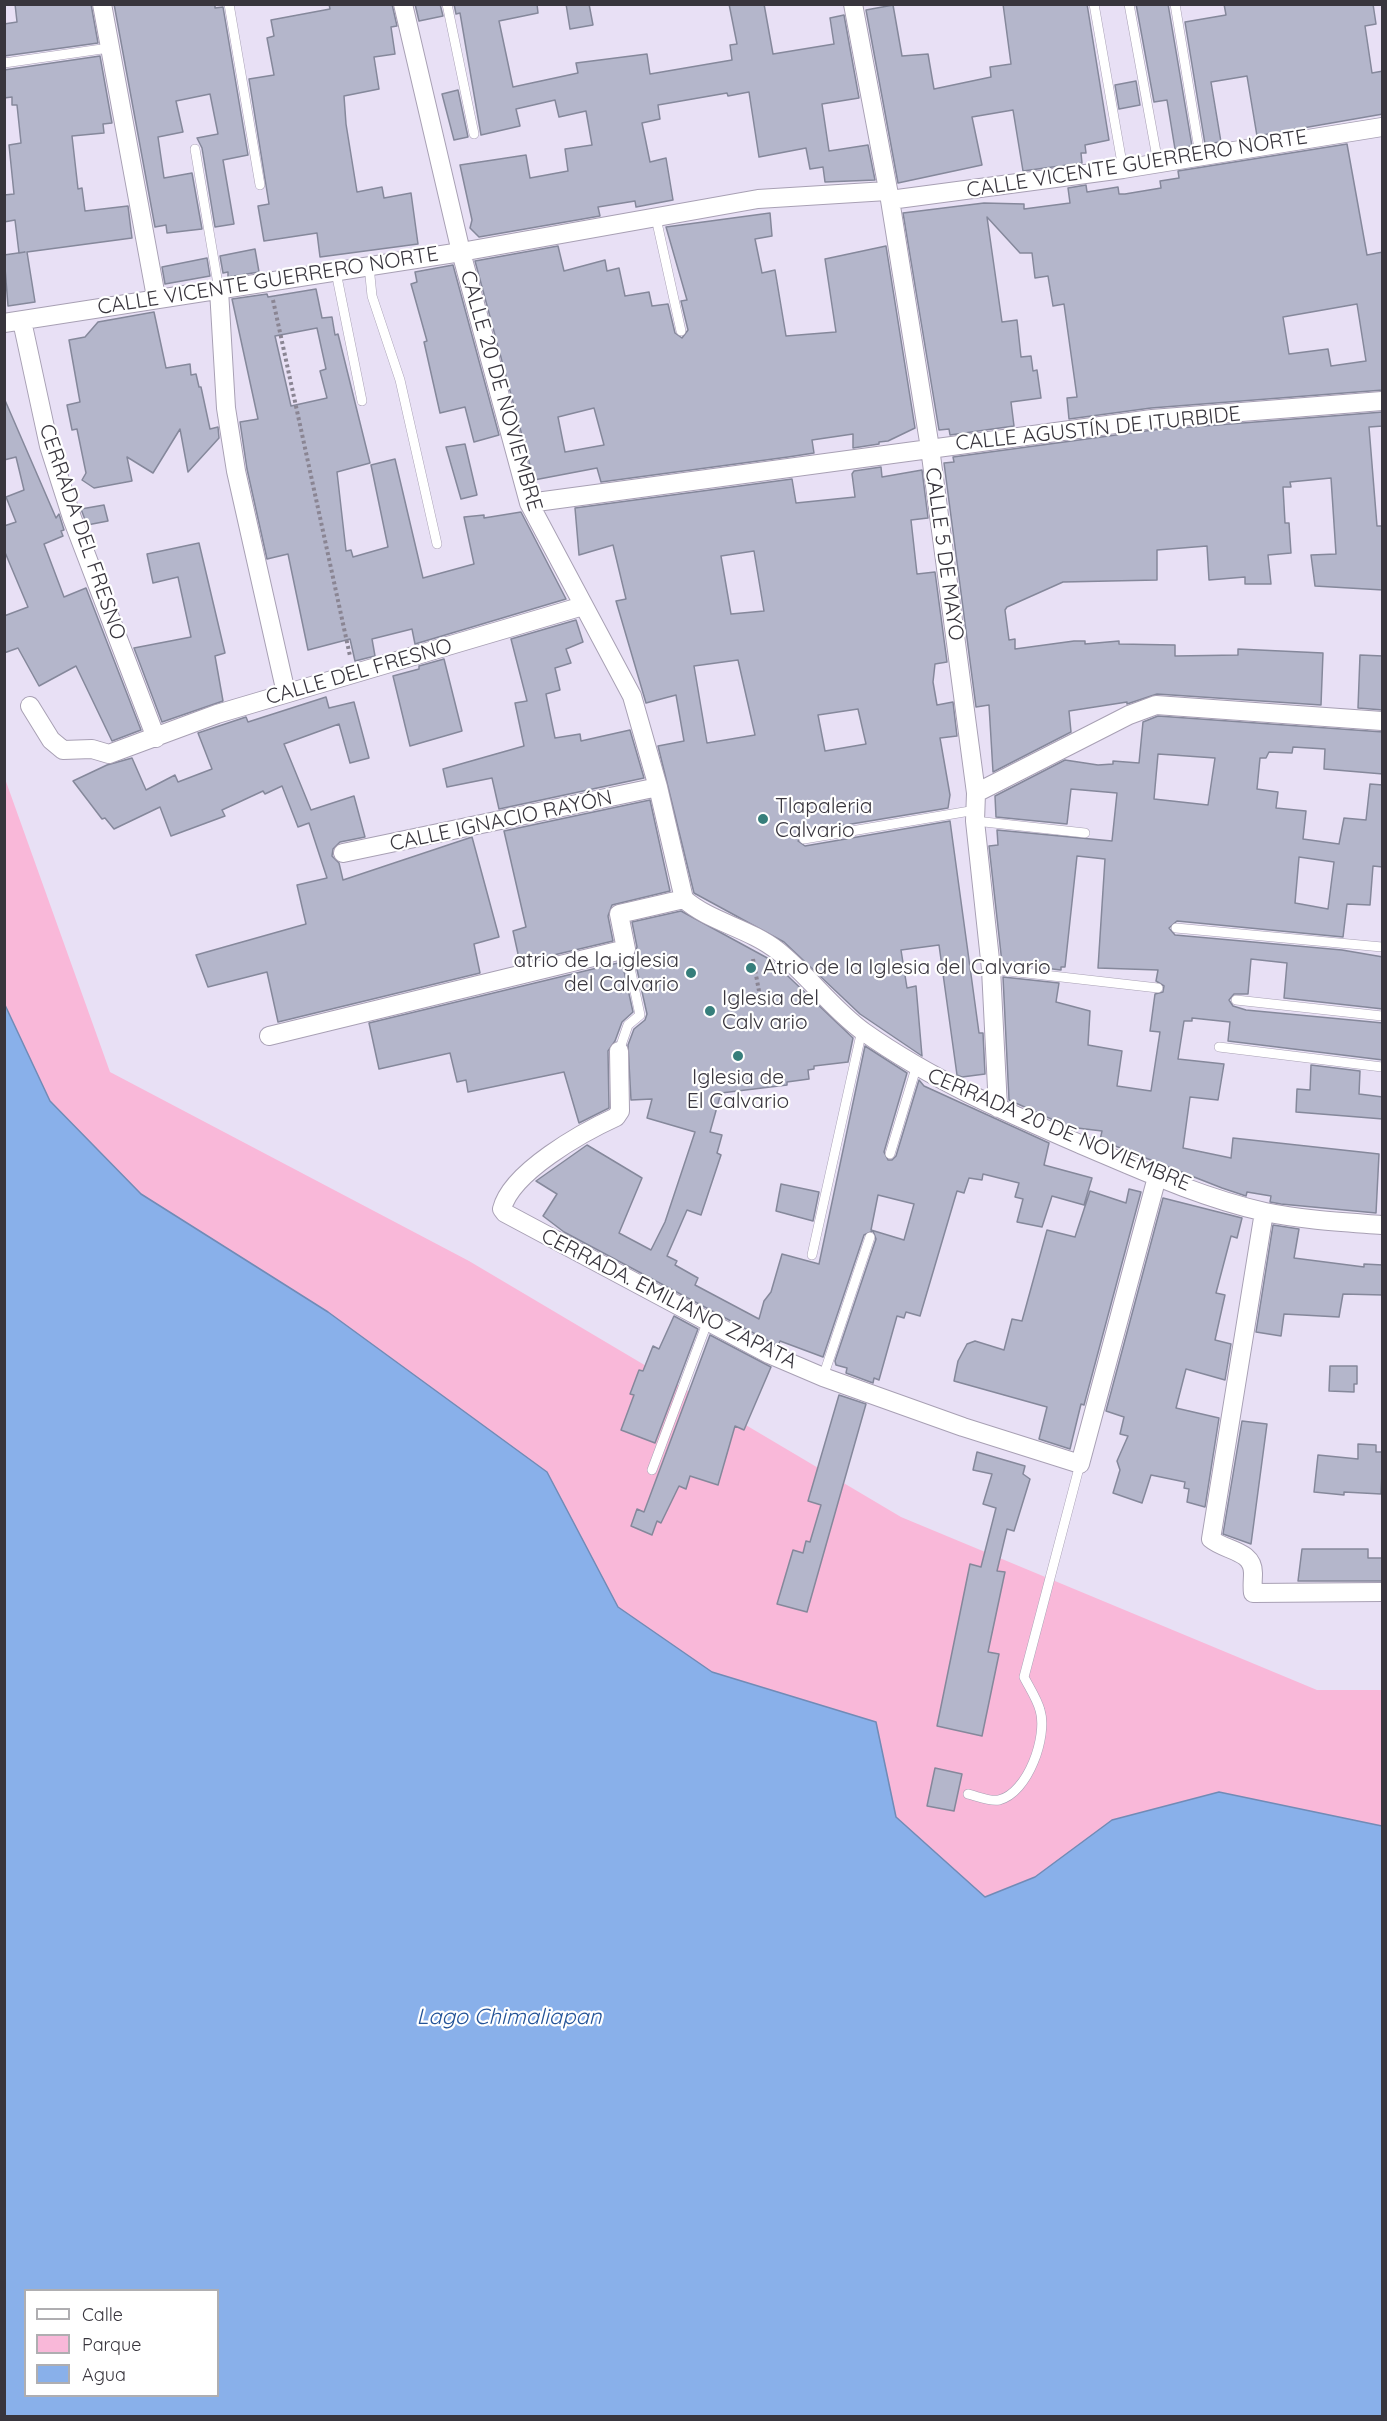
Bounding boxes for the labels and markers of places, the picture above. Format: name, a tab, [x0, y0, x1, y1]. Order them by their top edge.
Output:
place label: Tlapaleria Calvario	[775, 794, 872, 844]
marker: Tlapaleria Calvario	[756, 812, 770, 826]
place label: atrio de la iglesia del Calvario	[513, 948, 679, 998]
place label: Atrio de la Iglesia del Calvario	[763, 955, 1051, 981]
marker: Atrio de la Iglesia del Calvario	[744, 961, 758, 975]
marker: atrio de la iglesia del Calvario	[684, 966, 698, 980]
place label: Iglesia del Calv ario	[722, 986, 819, 1036]
marker: Iglesia del Calv ario	[703, 1004, 717, 1018]
marker: Iglesia de El Calvario	[731, 1049, 745, 1063]
place label: Iglesia de El Calvario	[687, 1065, 789, 1115]

